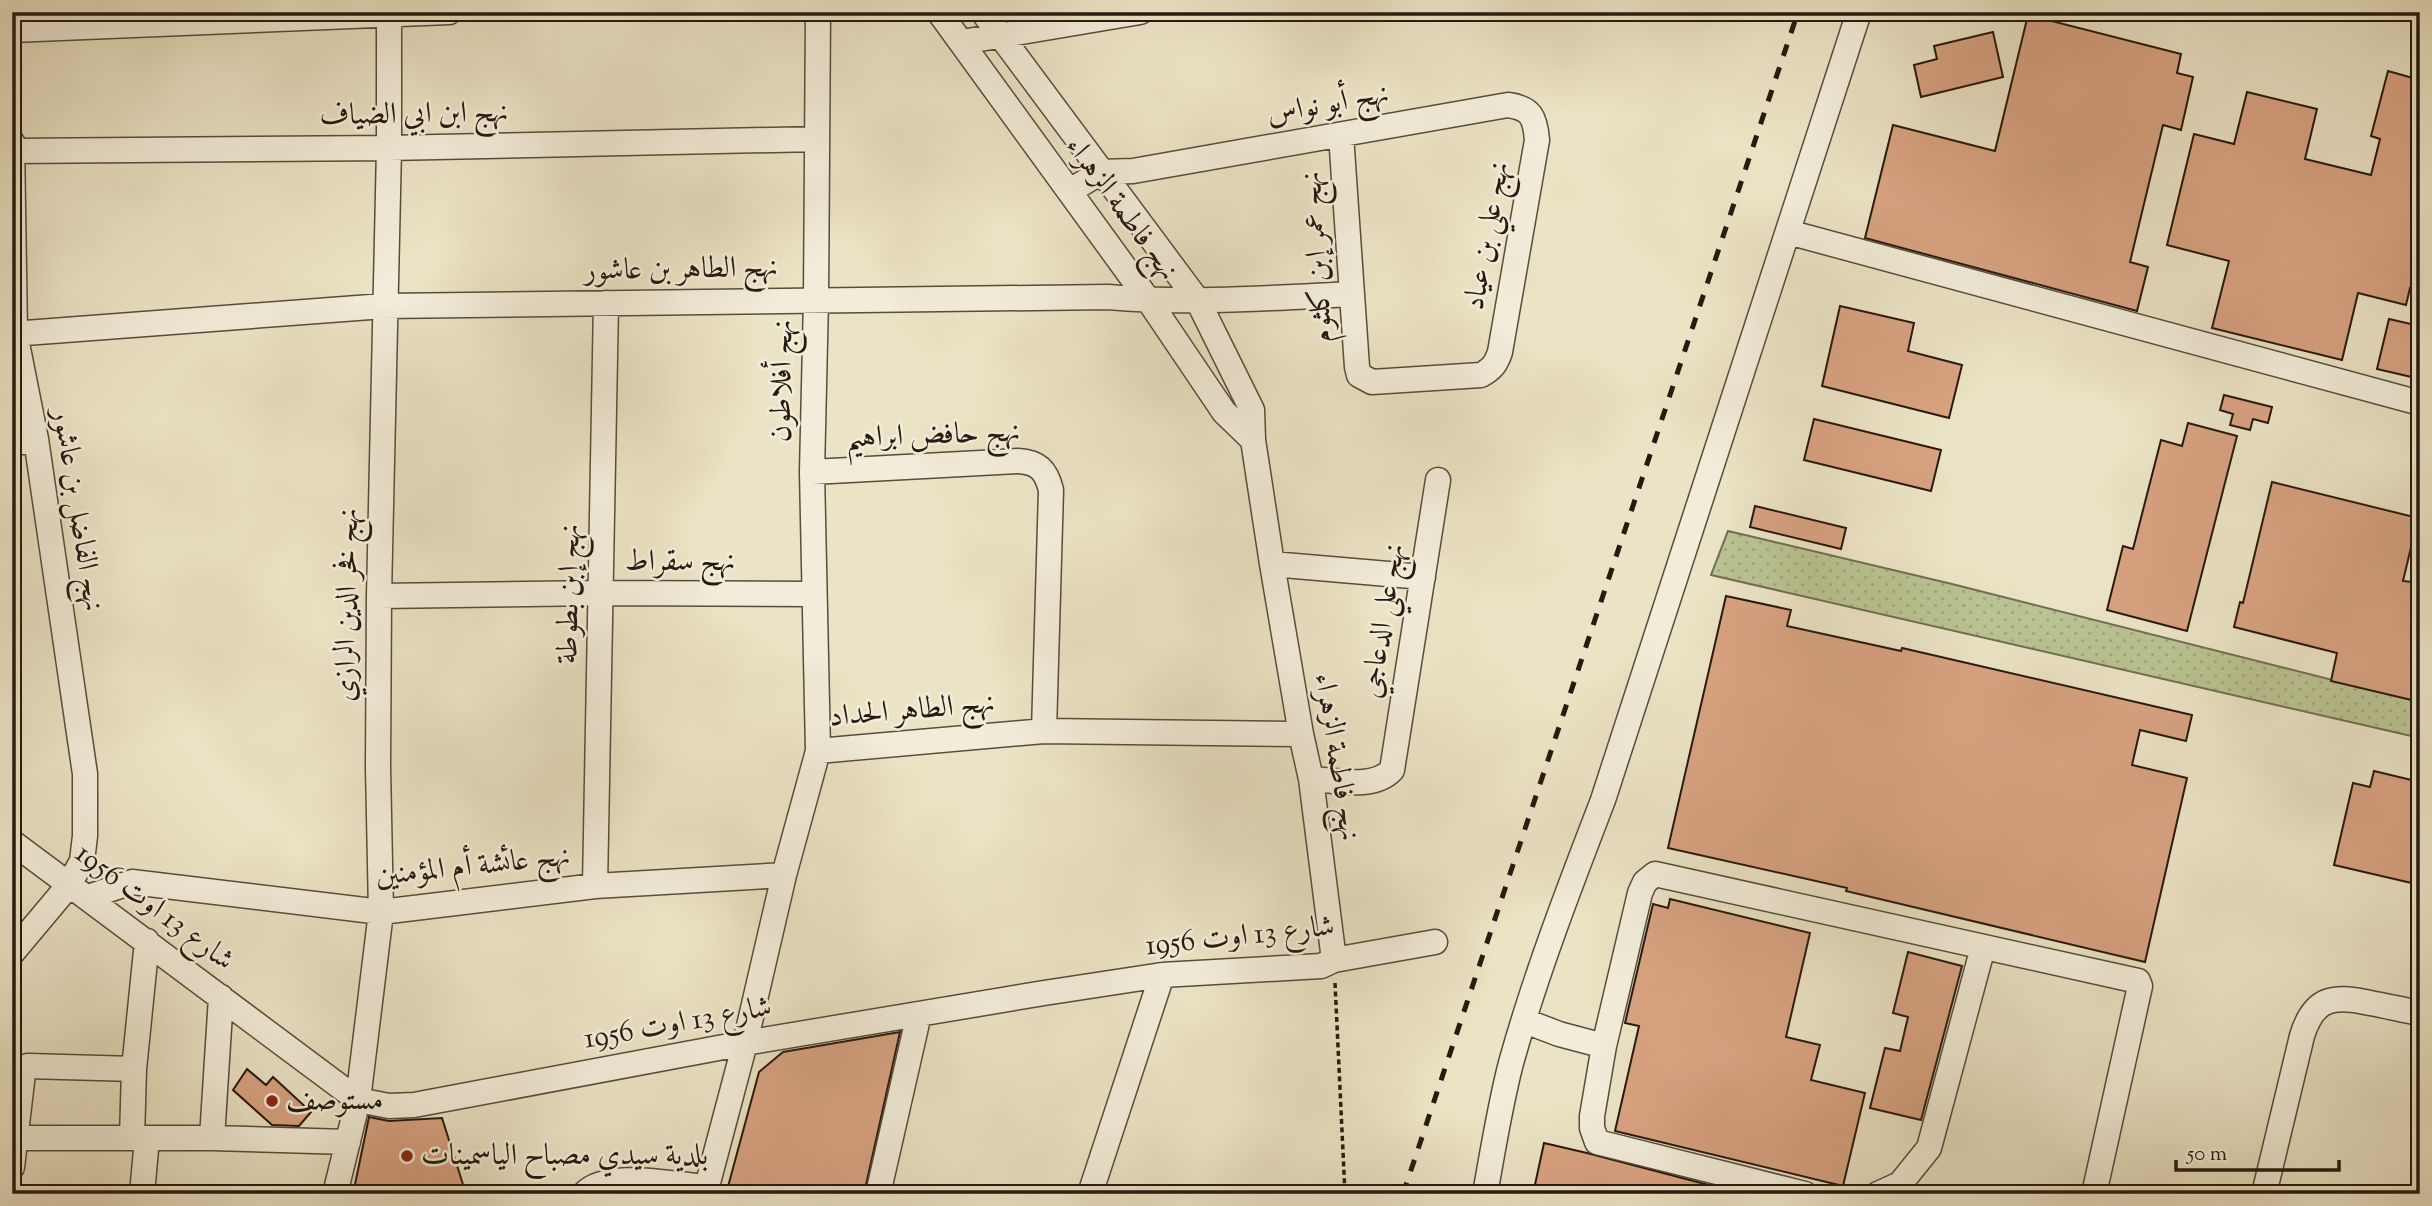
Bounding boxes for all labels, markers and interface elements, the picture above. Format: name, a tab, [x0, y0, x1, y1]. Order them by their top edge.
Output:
street label: نهج أبو نواس	[1263, 71, 1393, 140]
street label: نهج ابن ابي الضياف	[319, 92, 509, 141]
street label: نهج فاطمة الزهراء	[1051, 128, 1188, 292]
street label: نهج علي بن عياد	[1454, 158, 1527, 315]
street label: نهج عمر إبن كلثوم	[1291, 170, 1348, 344]
street label: نهج الطاهر بن عاشور	[581, 247, 778, 296]
street label: نهج أفلاطون	[758, 319, 809, 443]
street label: نهج الفاضل بن عاشور	[36, 403, 114, 615]
street label: نهج حافض ابراهيم	[845, 411, 1021, 466]
street label: نهج فخر الدين الرازي	[325, 508, 374, 702]
street label: نهج إبن بطوطة	[547, 524, 596, 665]
street label: نهج علي الدعاجي	[1351, 540, 1422, 702]
street label: نهج سقراط	[625, 541, 735, 587]
street label: نهج فاطمة الزهراء	[1299, 670, 1370, 845]
street label: نهج الطاهر الحداد	[827, 682, 997, 743]
street label: نهج عائشة أم المؤمنين	[373, 833, 573, 902]
street label: شارع 13 اوت 1956	[65, 834, 243, 983]
street label: شارع 13 اوت 1956	[1143, 906, 1337, 969]
street label: شارع 13 اوت 1956	[581, 986, 775, 1063]
place label: مستوصف	[286, 1080, 383, 1123]
marker: مستوصف	[264, 1093, 280, 1109]
scale bar	[2176, 1129, 2339, 1173]
place label: بلدية سيدي مصباح الياسمينات	[421, 1135, 708, 1180]
text: 50 m	[2186, 1140, 2227, 1170]
marker: بلدية سيدي مصباح الياسمينات	[399, 1148, 415, 1164]

